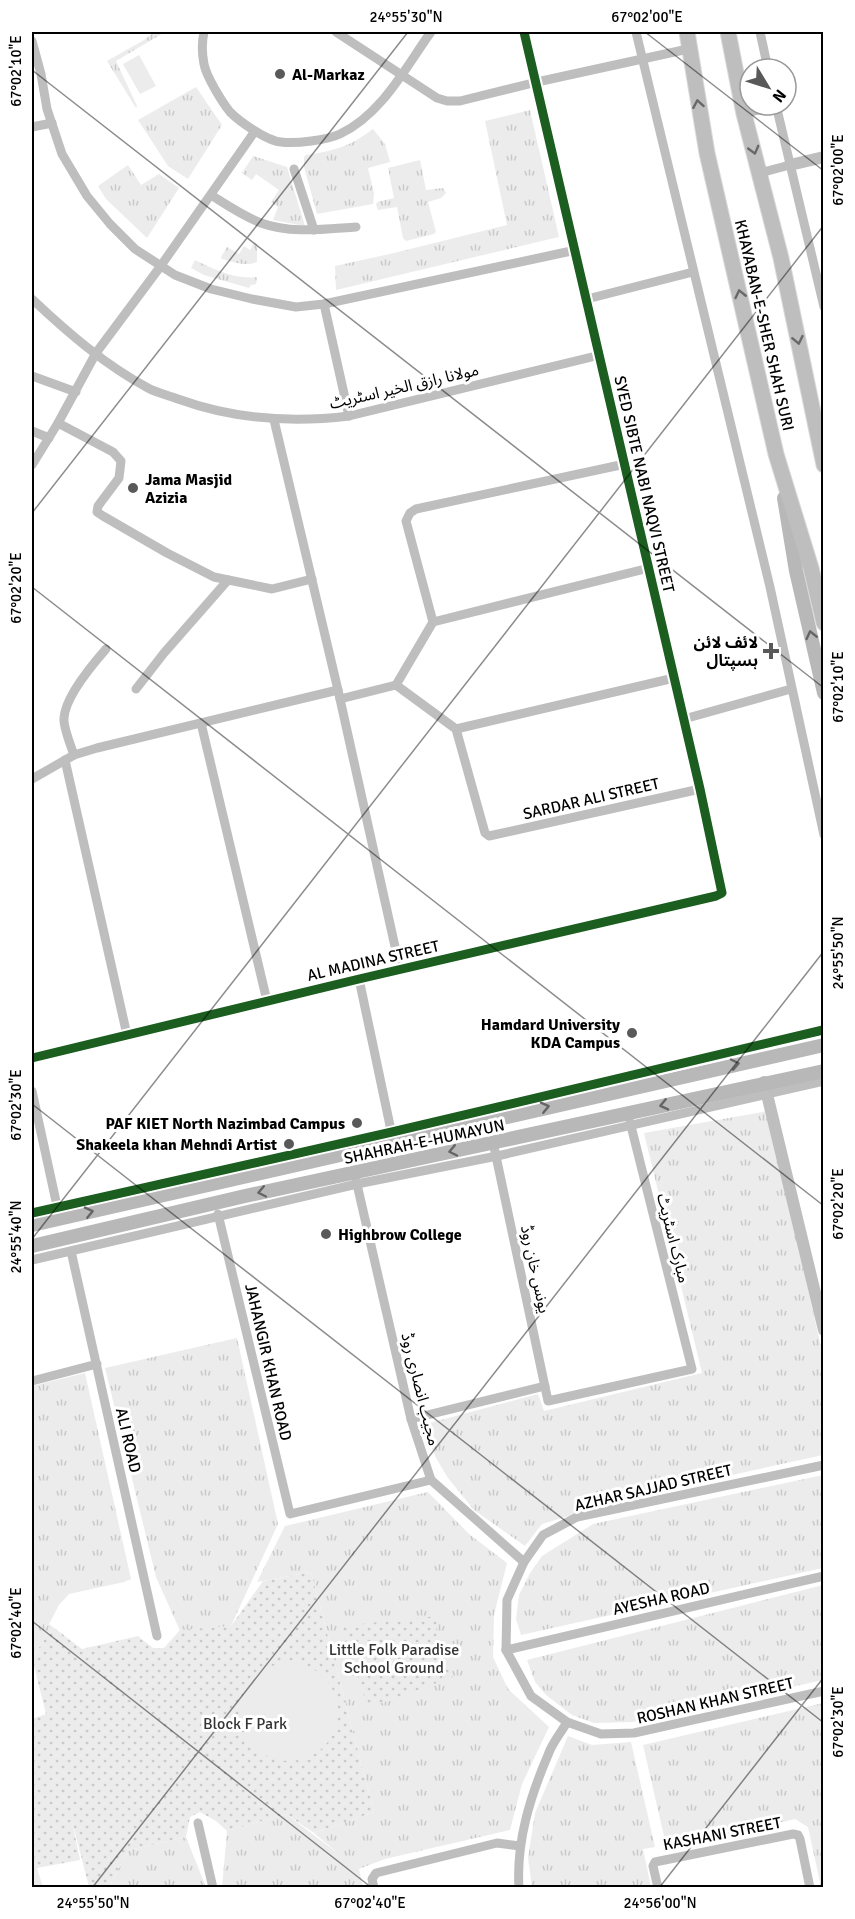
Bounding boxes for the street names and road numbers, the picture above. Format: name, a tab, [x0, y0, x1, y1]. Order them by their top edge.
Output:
street label: KHAYABAN-E-SHER SHAH SURI	[730, 218, 798, 433]
street label: مولانا رازق الخیر اسٹریٹ	[328, 360, 481, 414]
street label: SYED SIBTE NABI NAQVI STREET	[609, 374, 679, 595]
street label: SARDAR ALI STREET	[521, 774, 662, 824]
street label: AL MADINA STREET	[305, 936, 442, 986]
street label: SHAHRAH-E-HUMAYUN	[342, 1115, 506, 1169]
street label: مبارک اسٹریٹ	[652, 1191, 694, 1285]
street label: یونس خان روڈ	[516, 1223, 554, 1315]
street label: JAHANGIR KHAN ROAD	[240, 1282, 296, 1443]
street label: مجیب انصاری روڈ	[396, 1331, 444, 1448]
street label: ALI ROAD	[111, 1406, 145, 1475]
street label: AZHAR SAJJAD STREET	[573, 1460, 734, 1516]
street label: AYESHA ROAD	[611, 1578, 712, 1620]
street label: ROSHAN KHAN STREET	[635, 1673, 796, 1729]
street label: KASHANI STREET	[661, 1813, 783, 1855]

